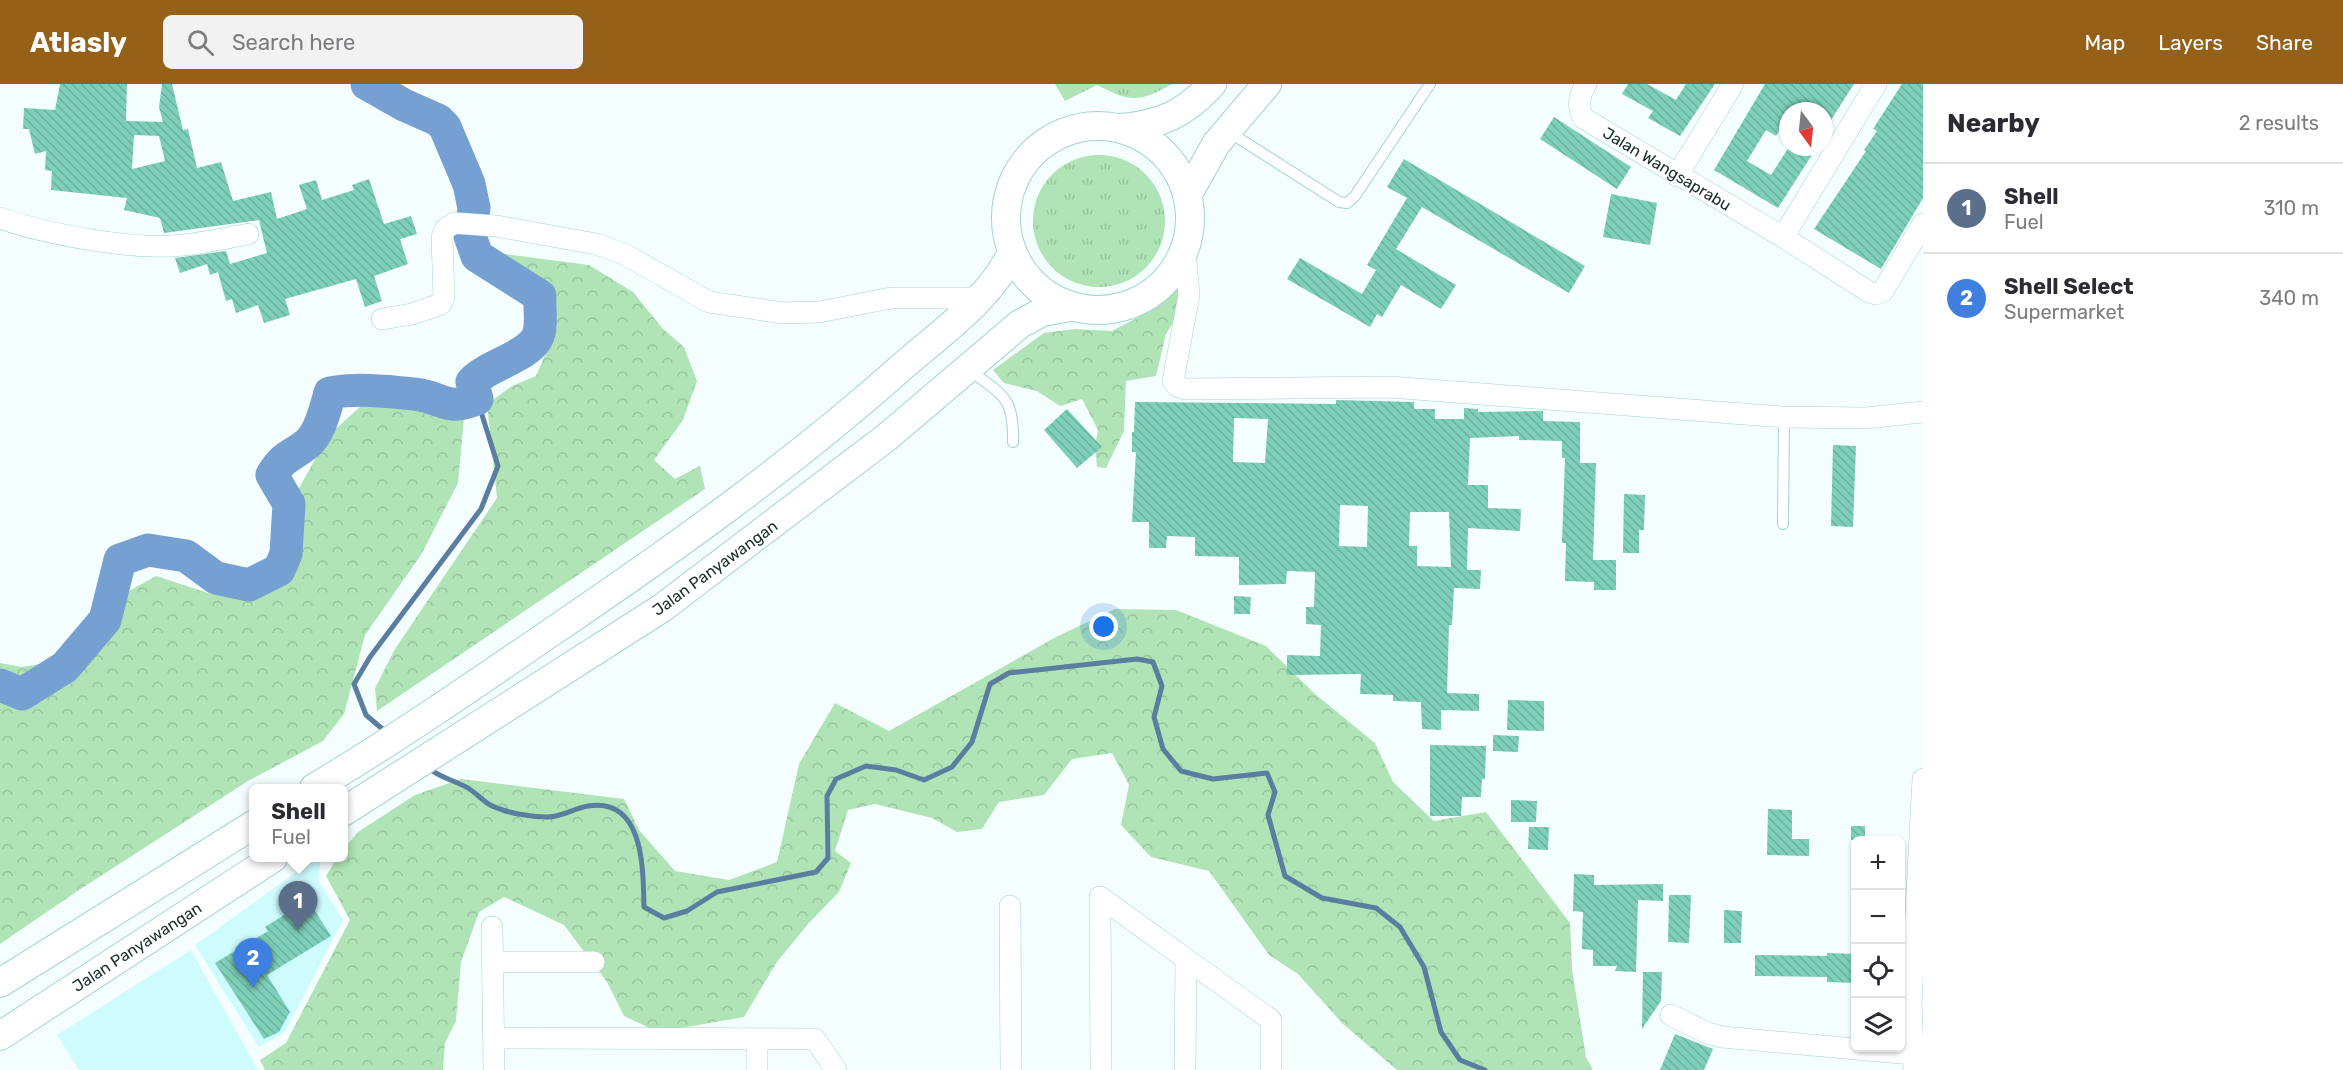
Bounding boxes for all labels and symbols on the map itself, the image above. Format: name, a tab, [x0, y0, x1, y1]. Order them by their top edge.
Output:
north arrow	[1779, 102, 1833, 156]
street label: Jalan Wangsaprabu	[1600, 123, 1734, 215]
street label: Jalan Panyawangan	[649, 516, 781, 620]
your location	[1089, 612, 1118, 641]
pin: 1	[278, 882, 318, 931]
street label: Jalan Panyawangan	[69, 898, 205, 996]
pin: 2	[234, 938, 272, 988]

